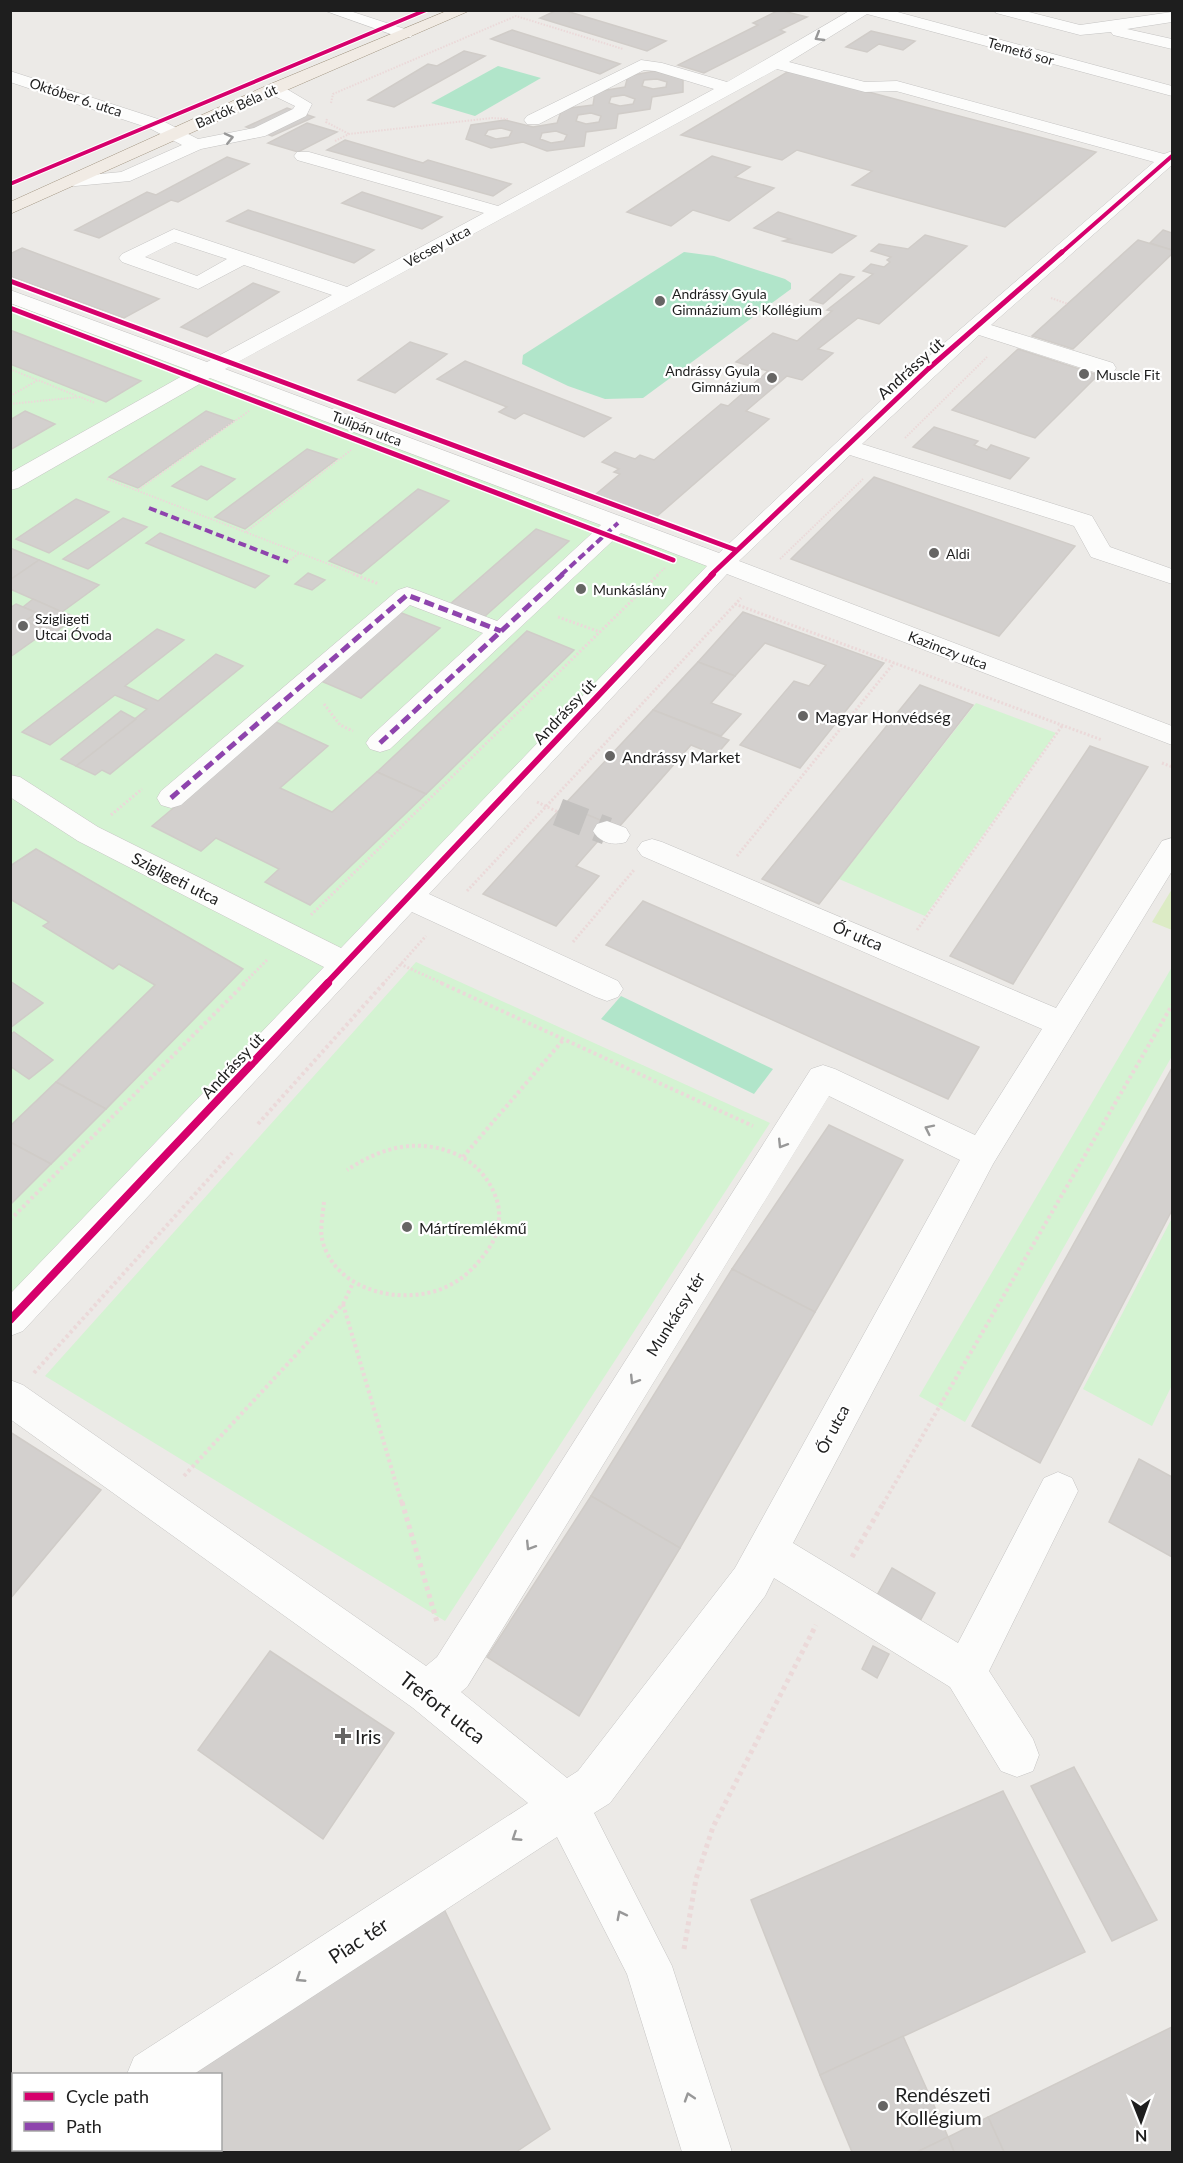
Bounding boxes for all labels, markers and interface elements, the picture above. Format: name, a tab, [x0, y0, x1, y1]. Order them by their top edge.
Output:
one-way arrow	[815, 30, 825, 41]
street label: Temető sor	[986, 33, 1056, 69]
street label: Október 6. utca	[28, 74, 124, 120]
street label: Bartók Béla út	[193, 80, 279, 132]
one-way arrow	[224, 133, 234, 146]
street label: Vécsey utca	[401, 221, 473, 271]
place label: Andrássy Gyula Gimnázium és Kollégium	[672, 285, 822, 318]
marker: Andrássy Gyula Gimnázium és Kollégium	[653, 294, 667, 308]
street label: Andrássy út	[873, 333, 947, 403]
place label: Andrássy Gyula Gimnázium	[665, 362, 760, 395]
place label: Muscle Fit	[1096, 366, 1160, 383]
marker: Muscle Fit	[1077, 367, 1091, 381]
marker: Andrássy Gyula Gimnázium	[765, 371, 779, 385]
street label: Tulipán utca	[329, 407, 405, 449]
place label: Aldi	[946, 545, 970, 562]
marker: Aldi	[927, 546, 941, 560]
place label: Munkáslány	[593, 581, 668, 598]
marker: Munkáslány	[574, 582, 588, 596]
place label: Szigligeti Utcai Óvoda	[35, 610, 112, 643]
marker: Szigligeti Utcai Óvoda	[16, 619, 30, 633]
street label: Kazinczy utca	[906, 627, 990, 673]
street label: Andrássy út	[529, 674, 599, 748]
place label: Magyar Honvédség	[815, 707, 950, 726]
marker: Magyar Honvédség	[796, 709, 810, 723]
place label: Andrássy Market	[622, 747, 740, 766]
marker: Andrássy Market	[603, 749, 617, 763]
street label: Szigligeti utca	[129, 848, 223, 908]
street label: Őr utca	[830, 916, 886, 954]
street label: Andrássy út	[197, 1028, 267, 1102]
one-way arrow	[924, 1124, 935, 1136]
one-way arrow	[777, 1138, 789, 1148]
place label: Mártíremlékmű	[419, 1218, 527, 1237]
marker: Mártíremlékmű	[400, 1220, 414, 1234]
street label: Munkácsy tér	[642, 1269, 708, 1359]
one-way arrow	[630, 1374, 641, 1385]
street label: Őr utca	[811, 1401, 853, 1457]
one-way arrow	[526, 1540, 538, 1550]
street label: Trefort utca	[395, 1666, 491, 1748]
place label: Iris	[355, 1724, 381, 1748]
marker: Iris	[336, 1729, 350, 1743]
one-way arrow	[512, 1830, 522, 1842]
one-way arrow	[617, 1910, 628, 1921]
street label: Piac tér	[324, 1911, 393, 1968]
one-way arrow	[296, 1970, 306, 1982]
legend	[12, 2073, 222, 2151]
place label: Rendészeti Kollégium	[895, 2082, 991, 2129]
text: Cycle path	[66, 2085, 149, 2107]
north arrow	[1111, 2091, 1171, 2151]
one-way arrow	[684, 2092, 697, 2103]
marker: Rendészeti Kollégium	[876, 2099, 890, 2113]
text: Path	[66, 2115, 102, 2137]
text: N	[1135, 2127, 1148, 2146]

